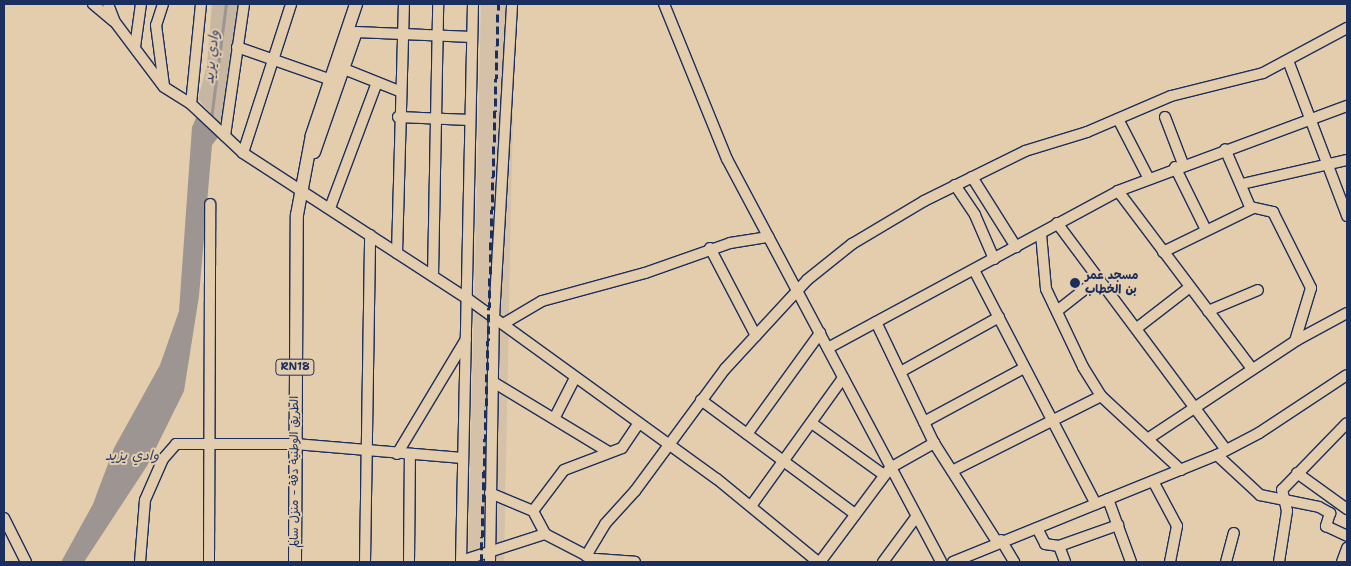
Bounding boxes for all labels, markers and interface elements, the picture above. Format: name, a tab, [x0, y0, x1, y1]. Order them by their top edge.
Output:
water label: وادي يزيد	[200, 29, 222, 85]
place label: مسجد عمر بن الخطاب	[1085, 269, 1139, 297]
marker: مسجد عمر بن الخطاب	[1069, 277, 1081, 289]
road number: RN18	[275, 358, 315, 376]
street label: الطريق الوطنية دقة - منزل سالم	[288, 396, 302, 548]
water label: وادي يزيد	[105, 447, 159, 463]

